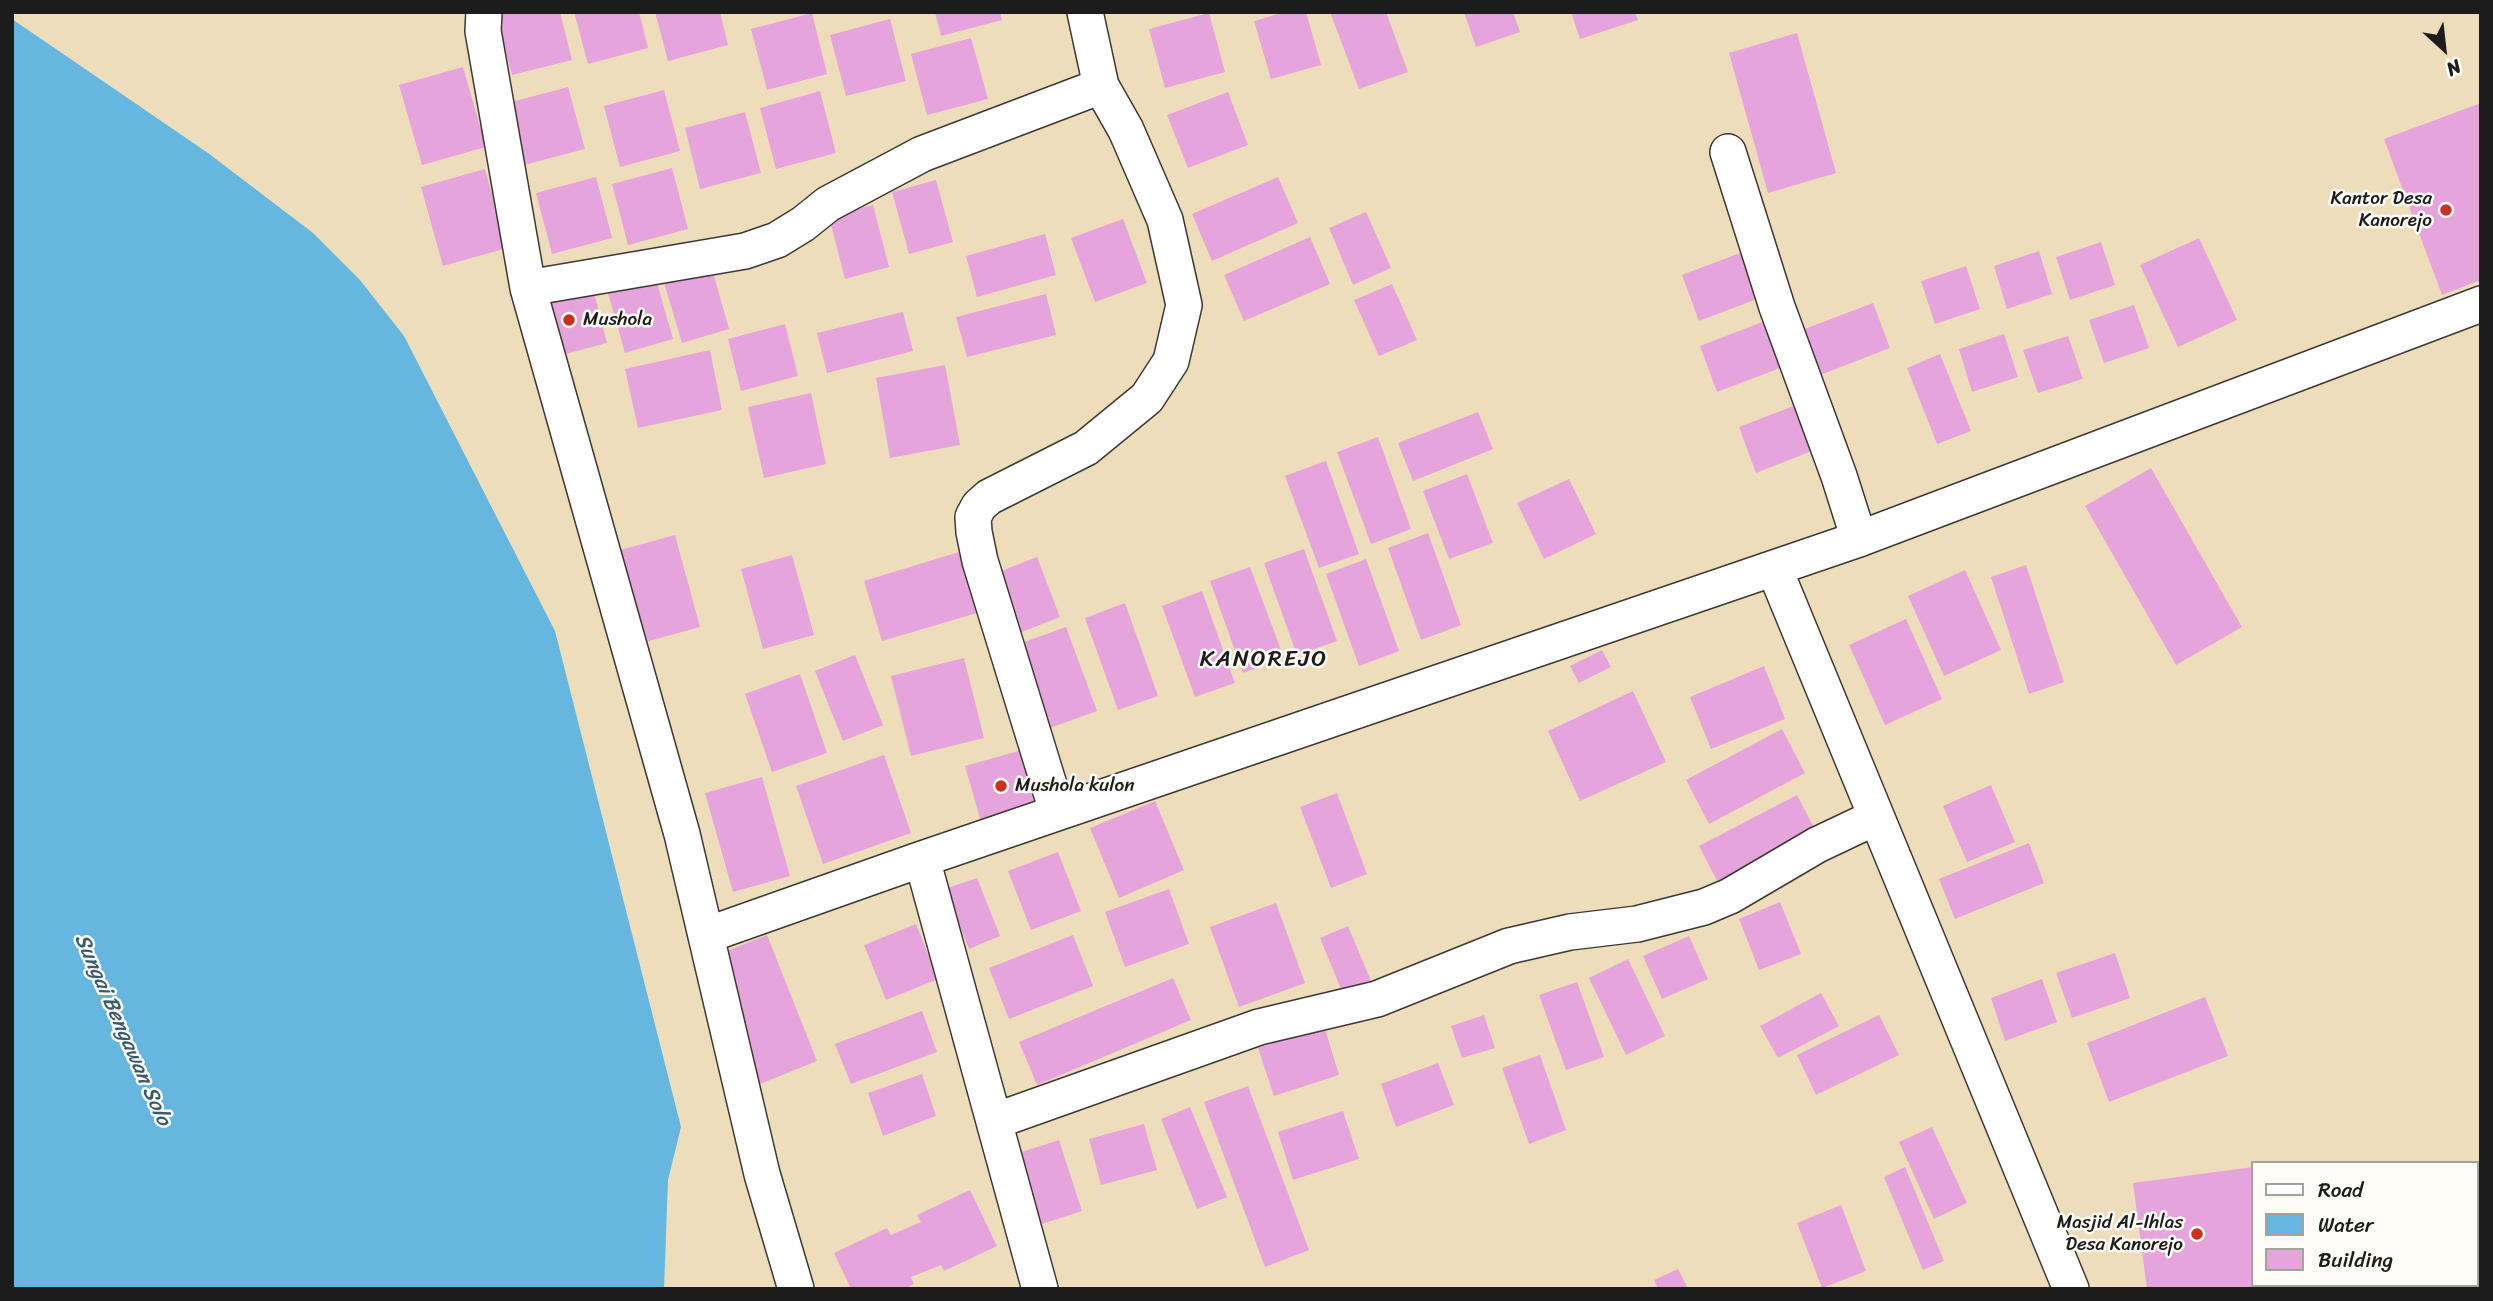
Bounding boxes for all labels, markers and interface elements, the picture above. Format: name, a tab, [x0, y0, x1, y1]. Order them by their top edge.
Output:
north arrow	[2409, 14, 2479, 84]
text: N	[2440, 50, 2467, 86]
place label: Kantor Desa Kanorejo	[2331, 188, 2432, 232]
marker: Kantor Desa Kanorejo	[2438, 202, 2454, 218]
place label: Mushola	[583, 309, 652, 331]
marker: Mushola	[561, 312, 577, 328]
district label: KANOREJO	[1201, 646, 1327, 674]
place label: Mushola kulon	[1015, 775, 1135, 797]
marker: Mushola kulon	[993, 778, 1009, 794]
water label: Sungai Bengawan Solo	[68, 930, 176, 1130]
legend	[2252, 1161, 2479, 1287]
text: Road	[2318, 1171, 2363, 1209]
text: Water	[2318, 1206, 2373, 1244]
place label: Masjid Al-Ihlas Desa Kanorejo	[2057, 1212, 2183, 1256]
marker: Masjid Al-Ihlas Desa Kanorejo	[2189, 1226, 2205, 1242]
text: Building	[2318, 1241, 2393, 1279]

